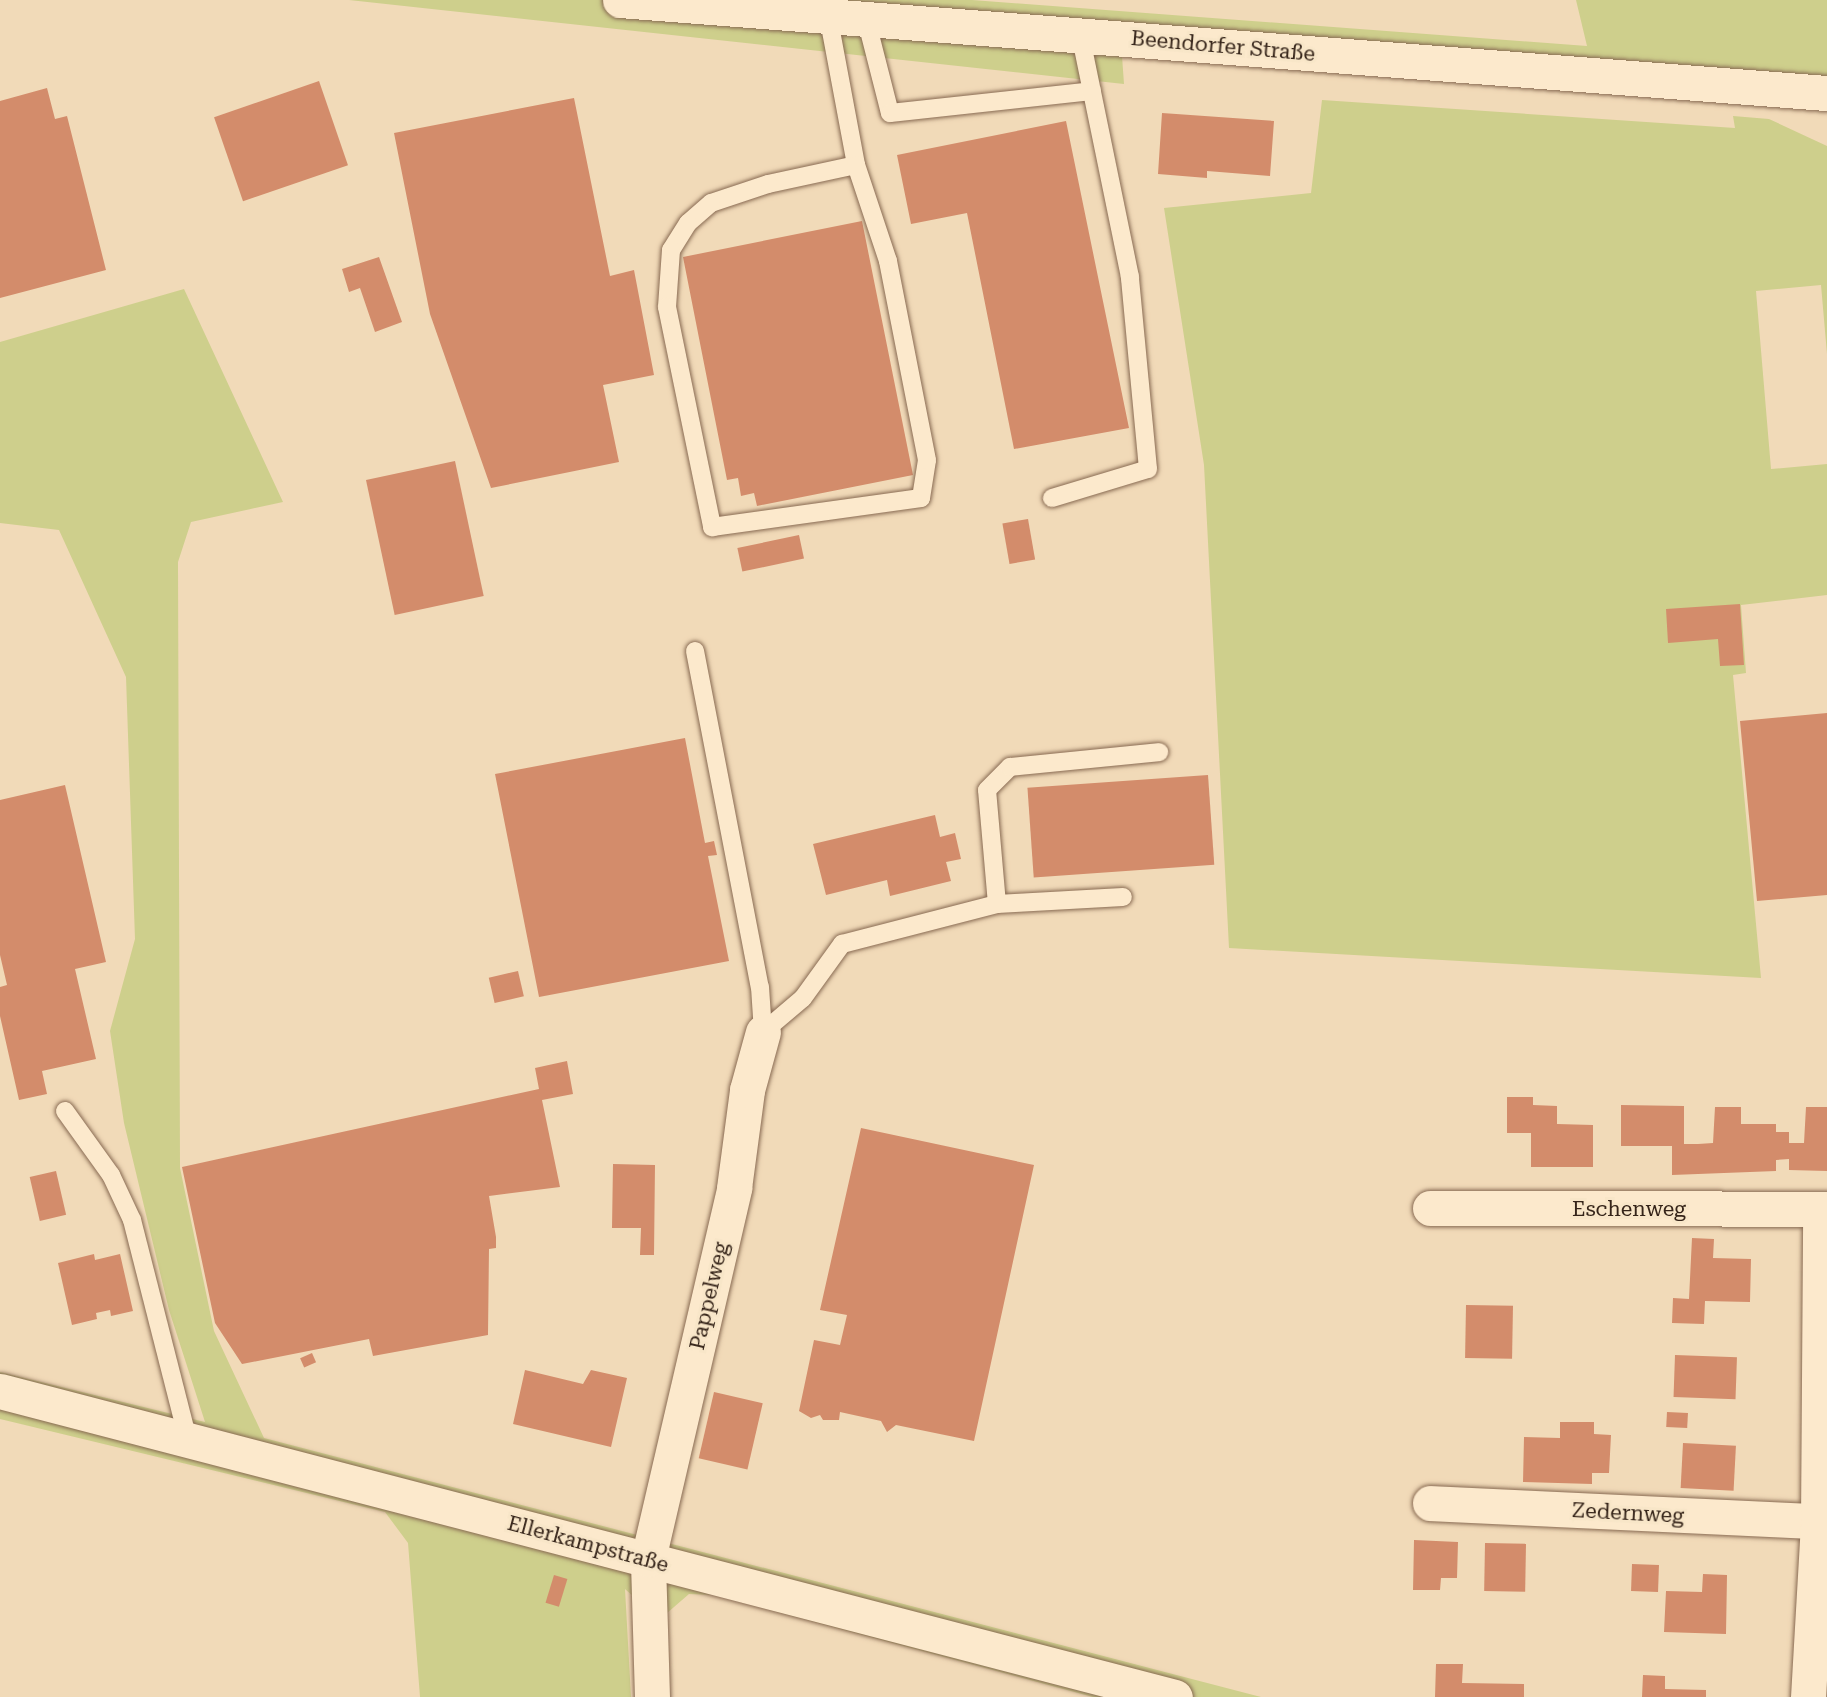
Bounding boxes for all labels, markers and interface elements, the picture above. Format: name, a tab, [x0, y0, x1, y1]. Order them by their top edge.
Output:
street label: Beendorfer Straße	[1130, 25, 1316, 67]
street label: Eschenweg	[1572, 1196, 1686, 1222]
street label: Pappelweg	[684, 1240, 734, 1352]
street label: Zedernweg	[1571, 1497, 1685, 1529]
street label: Ellerkampstraße	[505, 1510, 671, 1578]

